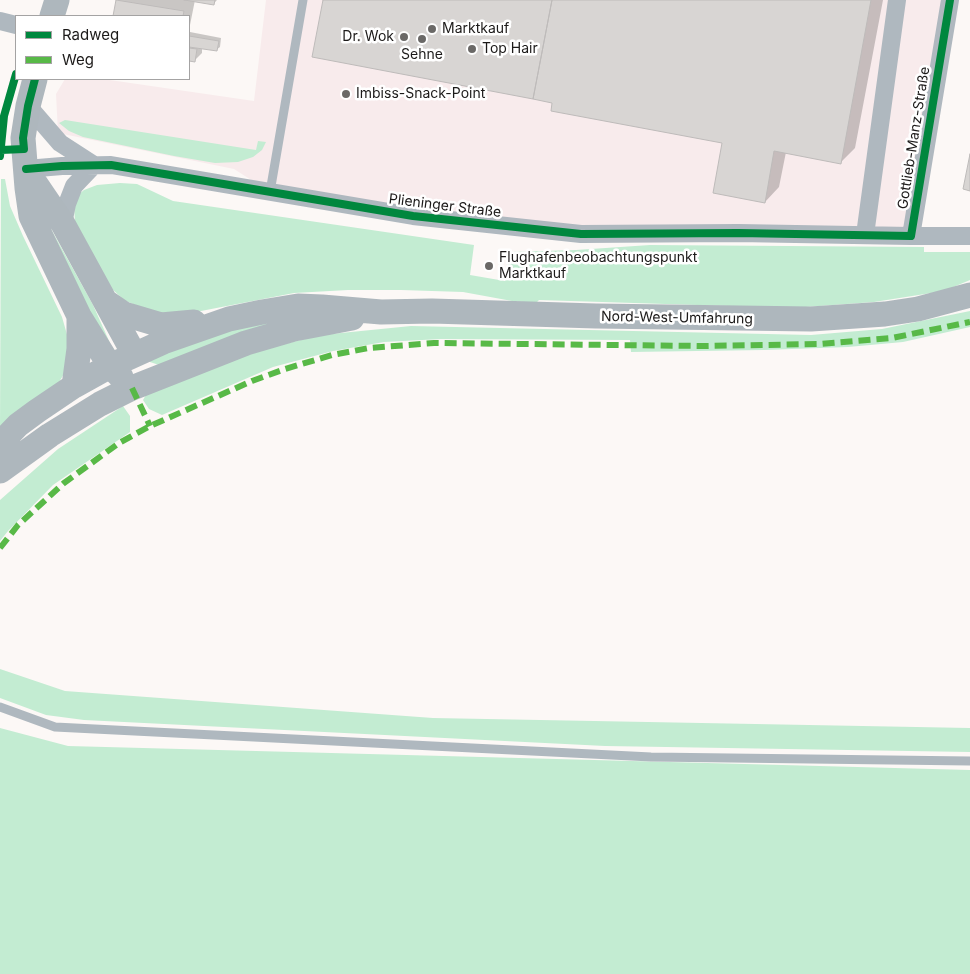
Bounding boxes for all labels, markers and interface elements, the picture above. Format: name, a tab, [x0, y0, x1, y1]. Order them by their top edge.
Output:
legend	[15, 15, 190, 80]
place label: Marktkauf	[442, 21, 509, 37]
marker: Marktkauf	[426, 23, 438, 35]
text: Radweg	[62, 25, 119, 44]
place label: Dr. Wok	[342, 29, 394, 45]
marker: Dr. Wok	[398, 31, 410, 43]
marker: Sehne	[416, 33, 428, 45]
place label: Top Hair	[482, 41, 538, 57]
marker: Top Hair	[466, 43, 478, 55]
place label: Sehne	[401, 47, 443, 63]
text: Weg	[62, 50, 94, 69]
street label: Gottlieb-Manz-Straße	[894, 66, 934, 210]
place label: Imbiss-Snack-Point	[356, 86, 485, 102]
marker: Imbiss-Snack-Point	[340, 88, 352, 100]
street label: Plieninger Straße	[388, 191, 502, 221]
place label: Flughafenbeobachtungspunkt Marktkauf	[499, 250, 697, 282]
marker: Flughafenbeobachtungspunkt Marktkauf	[483, 260, 495, 272]
street label: Nord-West-Umfahrung	[601, 308, 753, 328]

